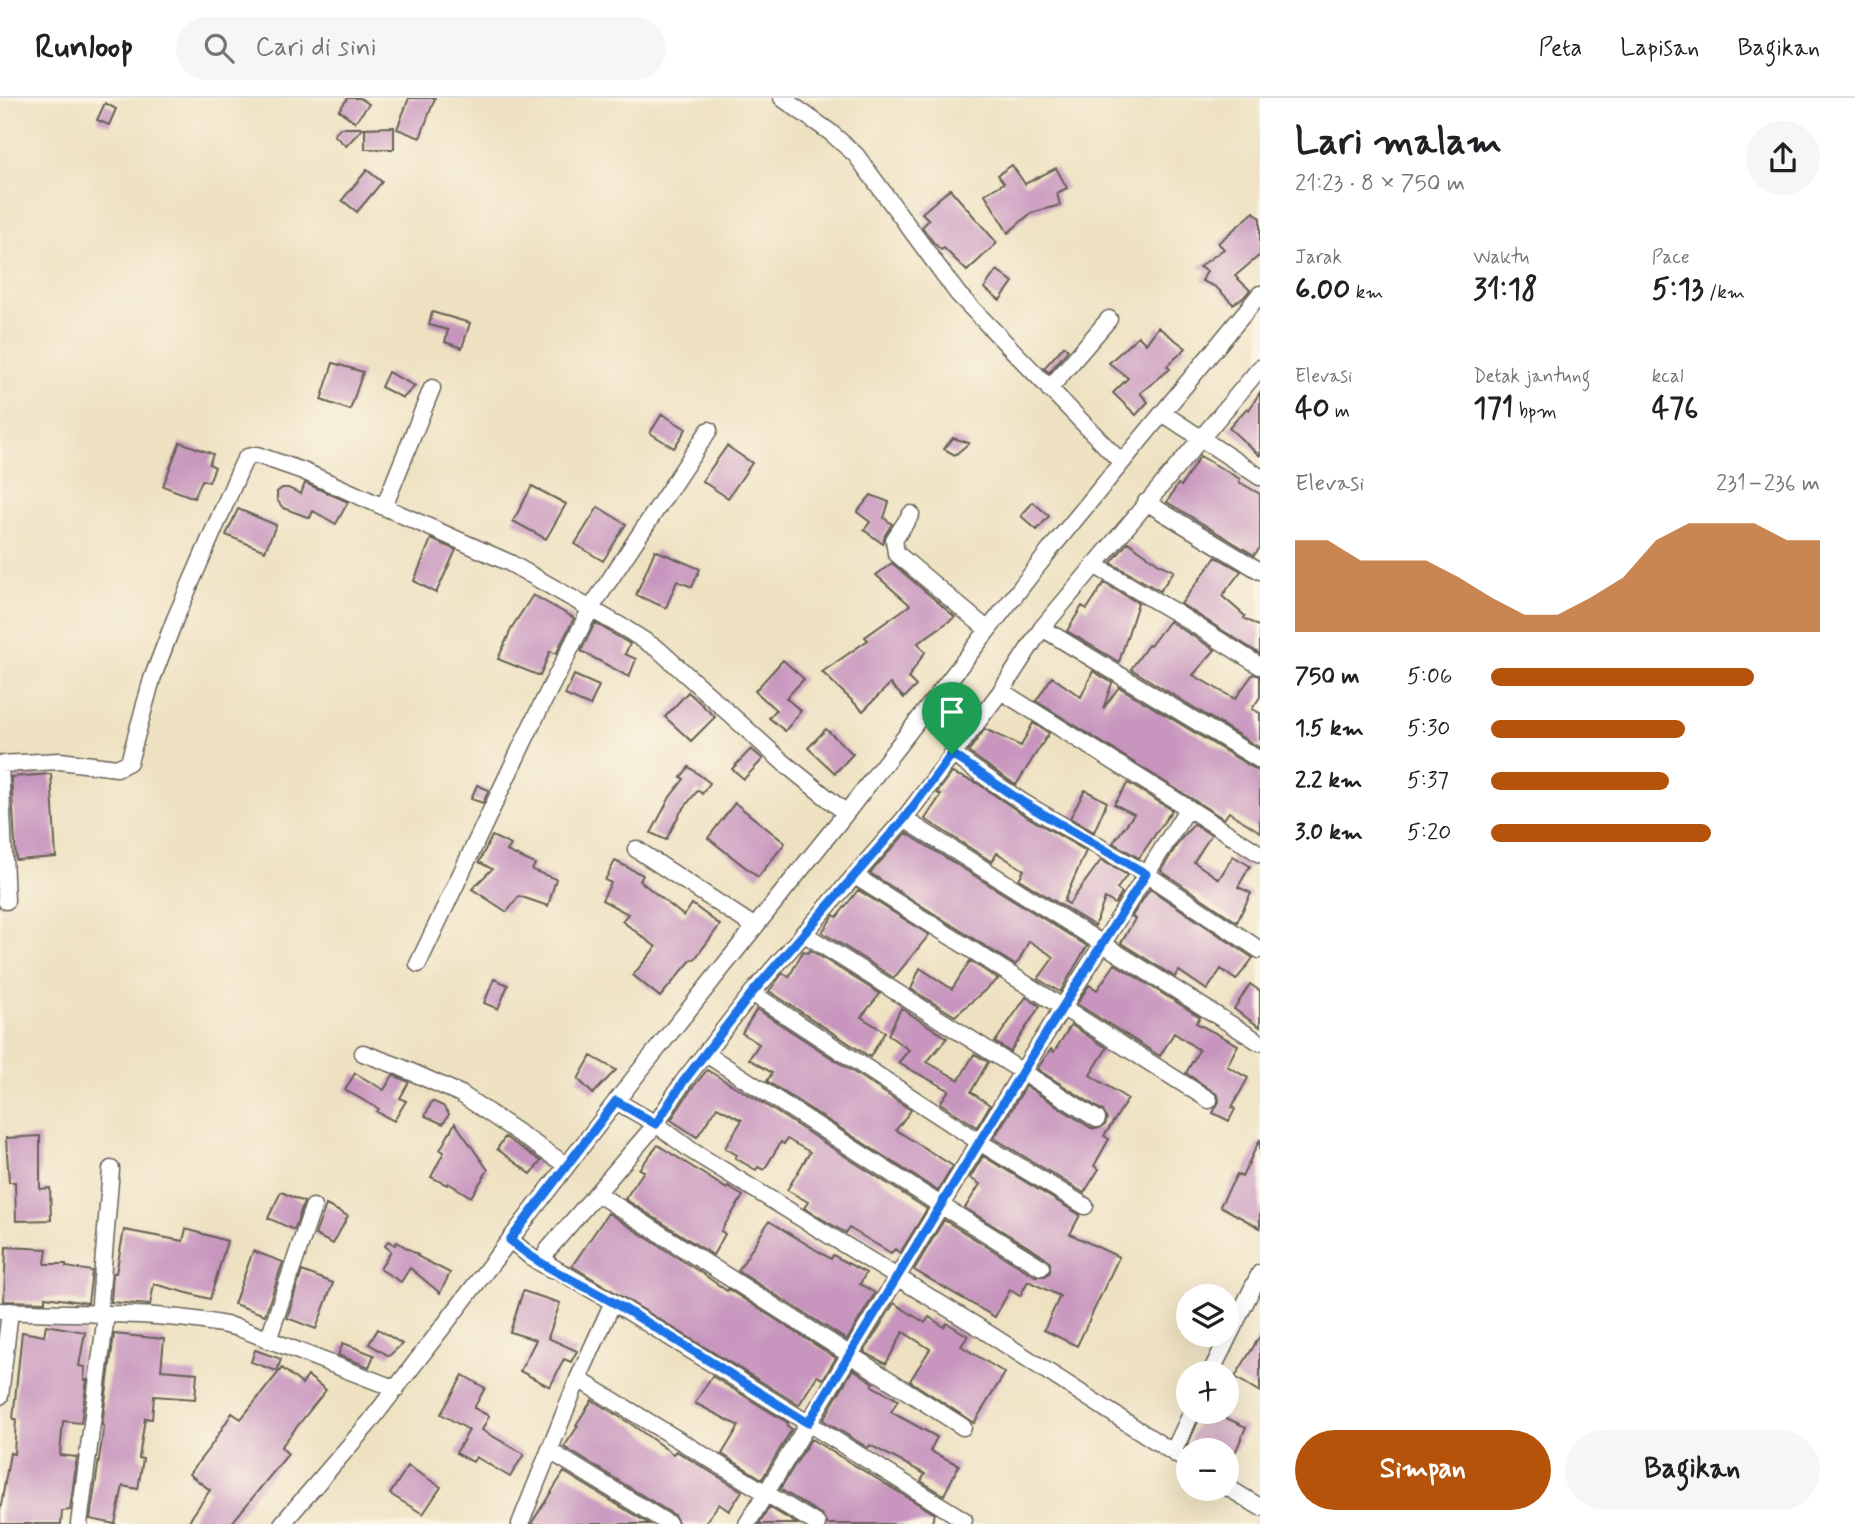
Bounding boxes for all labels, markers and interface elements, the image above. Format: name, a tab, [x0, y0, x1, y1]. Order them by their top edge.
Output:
search box	[176, 17, 666, 80]
text: Runloop	[35, 26, 134, 70]
icon: search	[200, 29, 238, 67]
text: Cari di sini	[256, 31, 377, 65]
text: Peta	[1539, 33, 1582, 64]
text: Lapisan	[1620, 33, 1699, 64]
text: Bagikan	[1737, 33, 1820, 64]
text: Lari malam	[1295, 118, 1502, 167]
button: share	[1746, 121, 1820, 195]
text: 21:23 · 8 × 750 m	[1295, 169, 1465, 199]
text: Jarak	[1295, 245, 1342, 270]
text: Waktu	[1473, 245, 1529, 270]
text: Pace	[1652, 245, 1689, 270]
text: 6.00	[1295, 270, 1351, 309]
text: 31:18	[1473, 270, 1538, 309]
text: 5:13	[1652, 270, 1704, 309]
text: km	[1351, 280, 1383, 305]
text: /km	[1704, 280, 1745, 305]
text: Elevasi	[1295, 364, 1352, 389]
text: Detak jantung	[1473, 364, 1590, 389]
text: kcal	[1652, 364, 1684, 389]
text: 40	[1295, 389, 1330, 428]
text: 171	[1473, 389, 1514, 428]
text: 476	[1652, 389, 1698, 428]
text: m	[1330, 399, 1350, 424]
text: bpm	[1514, 399, 1557, 424]
text: Elevasi	[1295, 469, 1364, 499]
text: 231–236 m	[1716, 469, 1820, 499]
text: 750 m	[1295, 662, 1360, 692]
text: 5:06	[1407, 662, 1453, 692]
pin	[922, 682, 982, 754]
icon: arrive	[933, 693, 971, 731]
text: 1.5 km	[1295, 714, 1364, 744]
text: 5:30	[1407, 714, 1451, 744]
text: 2.2 km	[1295, 766, 1362, 796]
text: 5:37	[1407, 766, 1449, 796]
text: 3.0 km	[1295, 818, 1363, 848]
text: 5:20	[1407, 818, 1451, 848]
map controls	[1176, 1284, 1239, 1501]
button: layers	[1176, 1284, 1239, 1347]
button: +	[1176, 1361, 1239, 1424]
button: Simpan	[1295, 1430, 1551, 1510]
button: Bagikan	[1565, 1430, 1820, 1510]
button: −	[1176, 1438, 1239, 1501]

